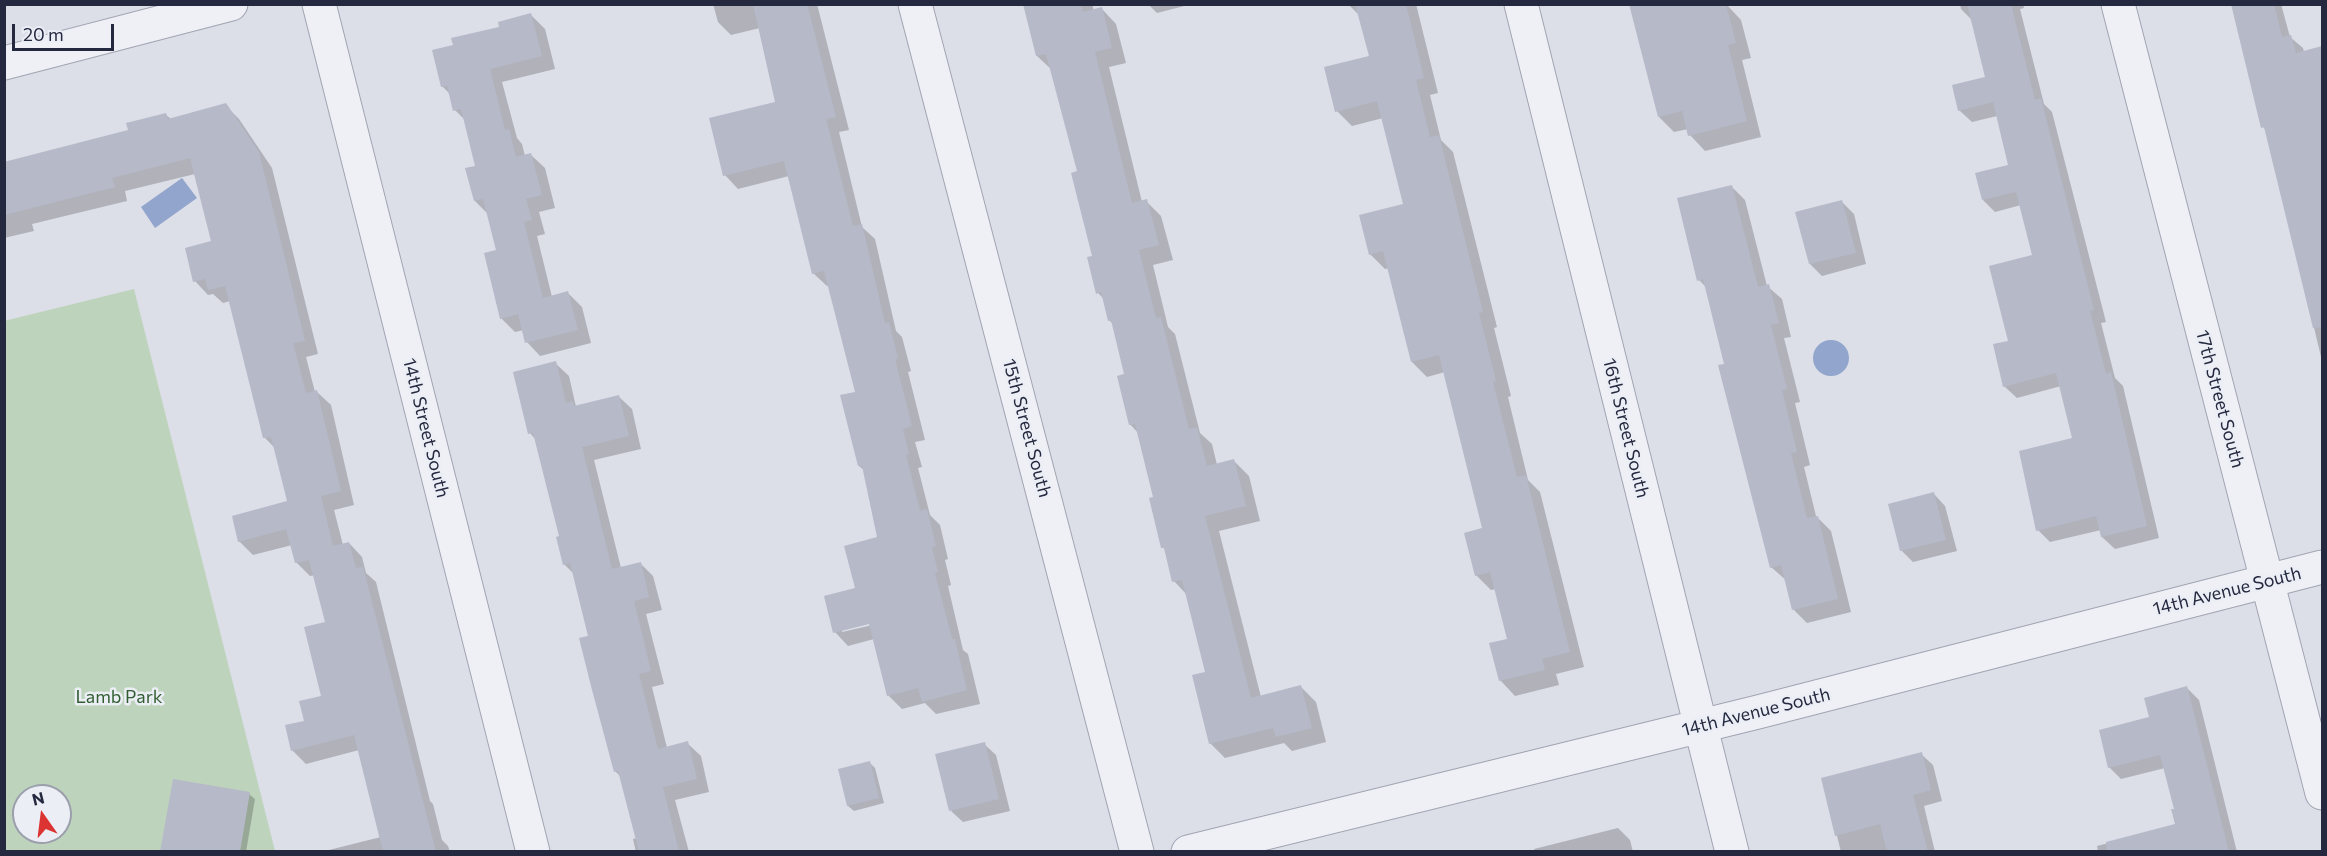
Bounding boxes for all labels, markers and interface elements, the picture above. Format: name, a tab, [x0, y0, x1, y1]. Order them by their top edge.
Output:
scale bar	[15, 12, 117, 50]
text: 20 m	[23, 23, 64, 45]
street label: 17th Street South	[2191, 328, 2249, 470]
street label: 14th Street South	[398, 356, 454, 500]
street label: 15th Street South	[998, 356, 1056, 500]
street label: 16th Street South	[1598, 356, 1654, 500]
street label: 14th Avenue South	[2151, 562, 2303, 620]
street label: 14th Avenue South	[1680, 683, 1832, 741]
park label: Lamb Park	[75, 686, 163, 708]
north arrow	[12, 784, 72, 844]
text: N	[30, 787, 46, 809]

